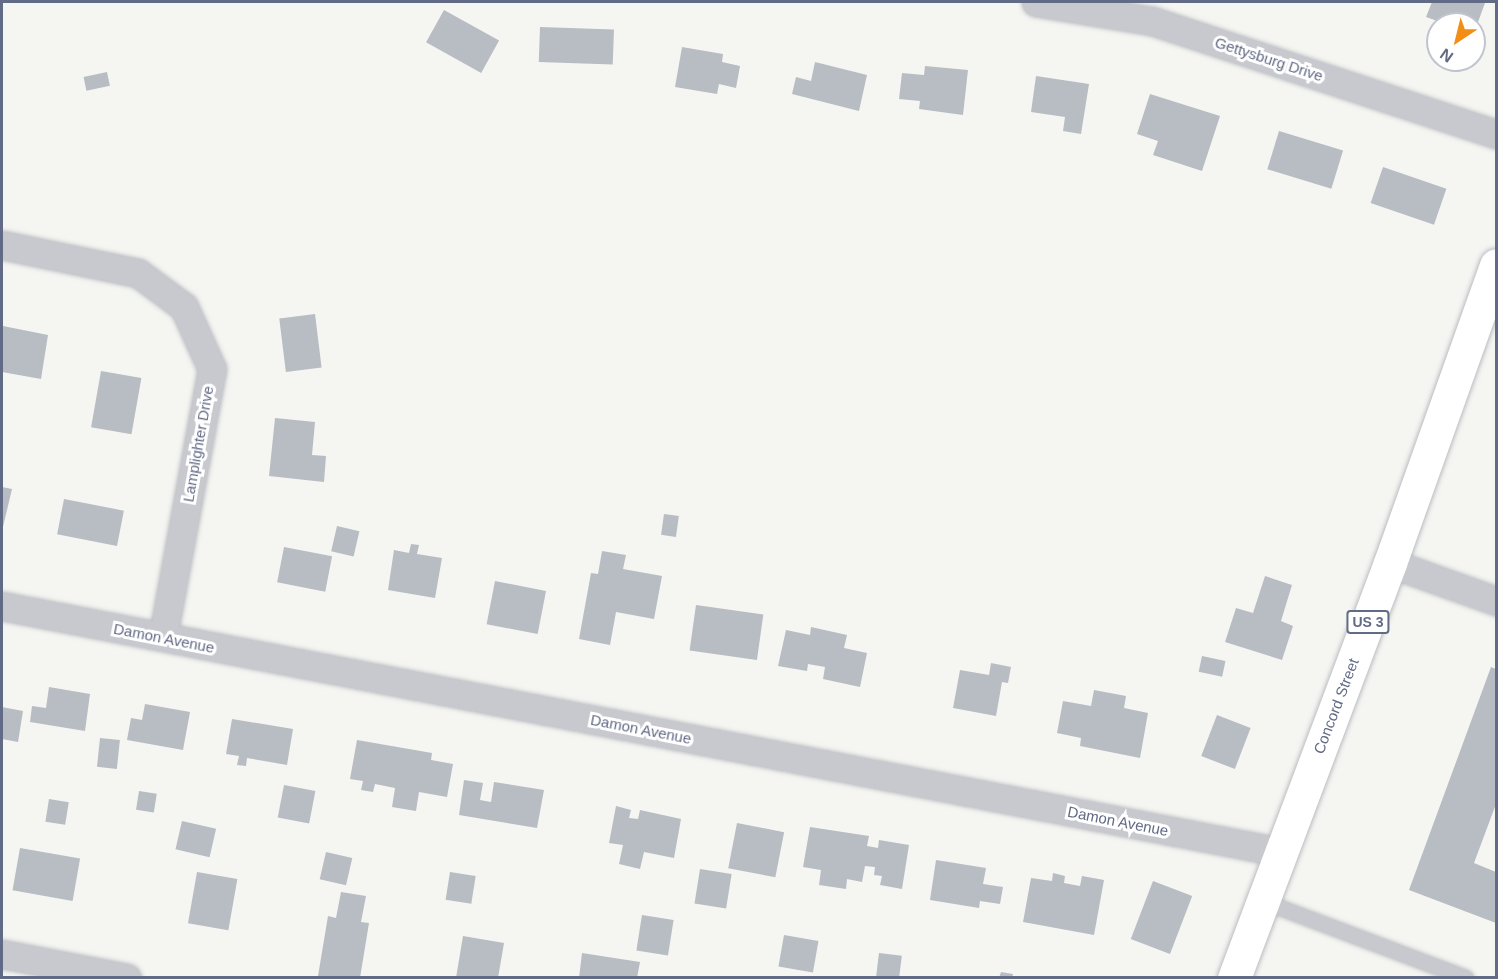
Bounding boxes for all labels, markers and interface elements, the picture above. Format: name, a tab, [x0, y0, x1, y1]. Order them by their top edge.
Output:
north arrow	[1426, 12, 1486, 72]
street label: Gettysburg Drive	[1213, 33, 1325, 85]
text: N	[1437, 45, 1456, 66]
street label: Lamplighter Drive	[179, 385, 217, 503]
road number: US 3	[1346, 611, 1390, 633]
street label: Damon Avenue	[112, 619, 216, 657]
street label: Concord Street	[1310, 656, 1362, 756]
street label: Damon Avenue	[589, 710, 693, 748]
street label: Damon Avenue	[1066, 802, 1170, 840]

